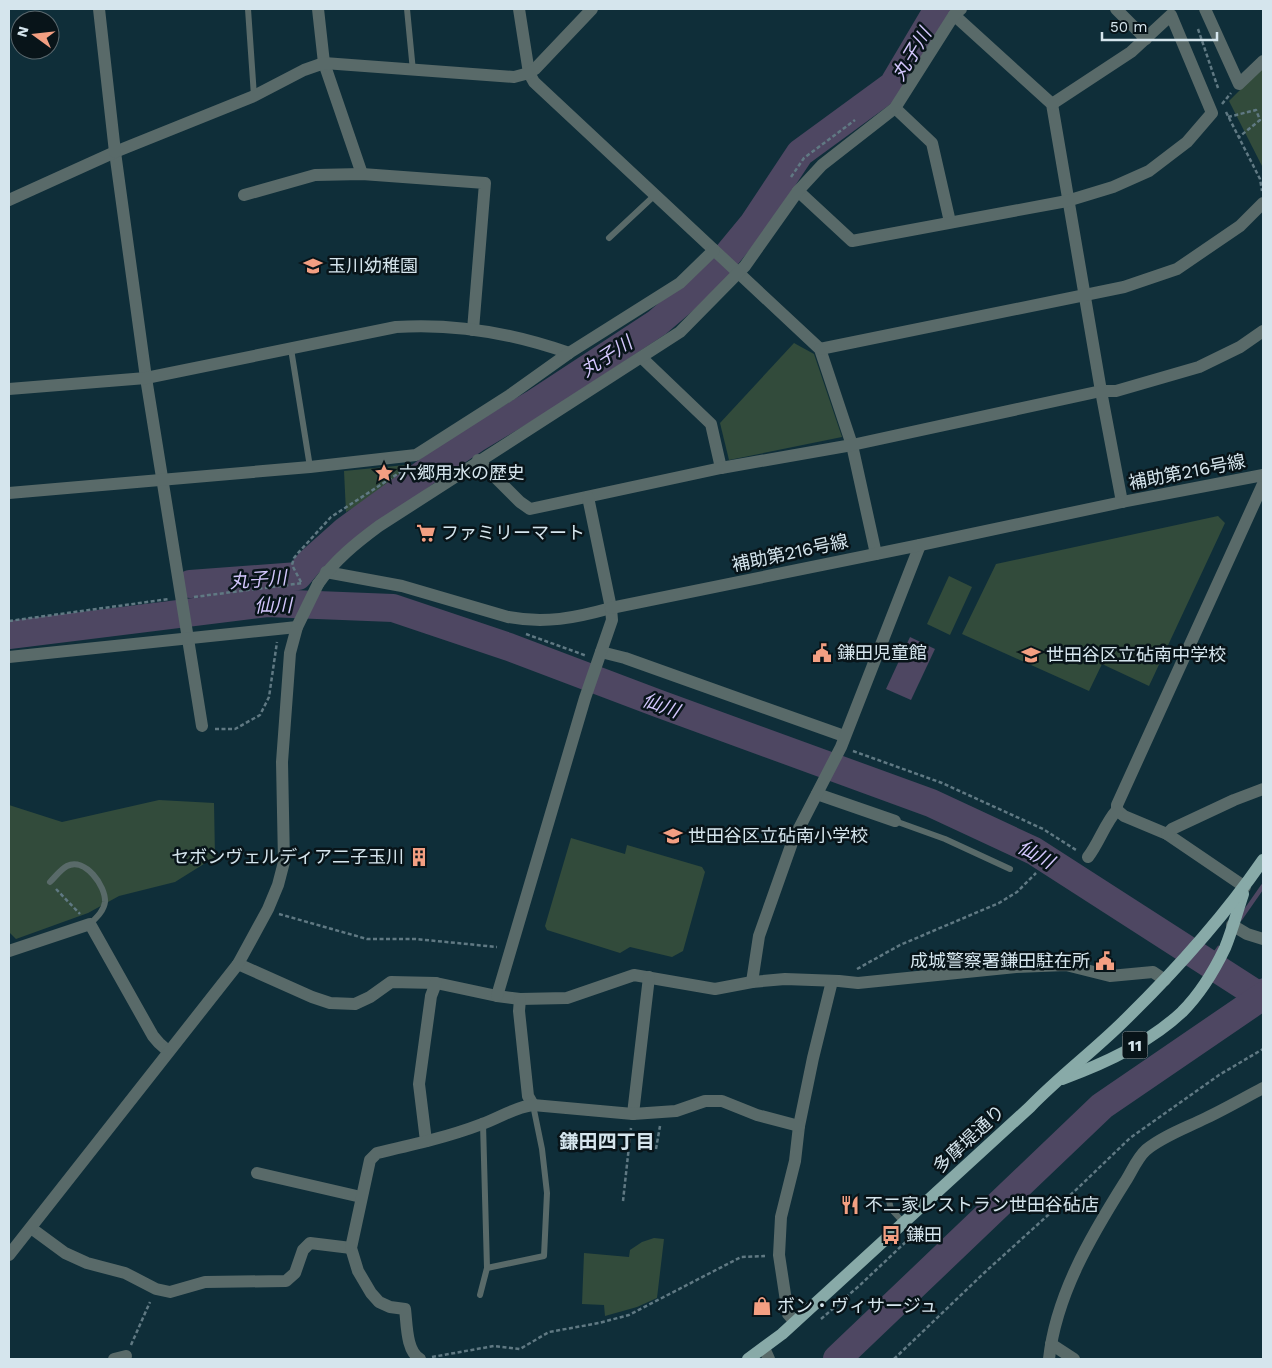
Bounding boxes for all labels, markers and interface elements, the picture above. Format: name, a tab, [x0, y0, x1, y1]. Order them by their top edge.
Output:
north arrow	[10, 10, 60, 60]
scale bar	[1102, 10, 1217, 42]
text: 50 m	[1110, 18, 1147, 36]
water label: 丸子川	[887, 22, 937, 85]
text: N	[13, 25, 32, 39]
school or university icon: 玉川幼稚園	[302, 255, 324, 277]
place label: 玉川幼稚園	[328, 255, 418, 276]
water label: 丸子川	[576, 330, 638, 382]
street label: 補助第216号線	[1127, 450, 1247, 493]
place icon: 六郷用水の歴史	[373, 462, 395, 484]
place label: 六郷用水の歴史	[399, 462, 525, 483]
supermarket icon: ファミリーマート	[415, 522, 437, 544]
place label: ファミリーマート	[441, 522, 585, 543]
street label: 補助第216号線	[730, 530, 850, 575]
water label: 丸子川	[229, 566, 289, 593]
water label: 仙川	[254, 594, 294, 617]
public building icon: 鎌田児童館	[811, 642, 833, 664]
place label: 鎌田児童館	[837, 642, 927, 663]
school or university icon: 世田谷区立砧南中学校	[1020, 644, 1042, 666]
place label: 世田谷区立砧南中学校	[1046, 644, 1226, 665]
water label: 仙川	[639, 688, 684, 723]
school or university icon: 世田谷区立砧南小学校	[662, 825, 684, 847]
place label: 世田谷区立砧南小学校	[688, 825, 868, 846]
water label: 仙川	[1014, 835, 1060, 875]
place label: セボンヴェルディア二子玉川	[171, 846, 404, 867]
building icon: セボンヴェルディア二子玉川	[408, 846, 430, 868]
place label: 成城警察署鎌田駐在所	[910, 950, 1090, 971]
public building icon: 成城警察署鎌田駐在所	[1094, 950, 1116, 972]
road number: 11	[1122, 1032, 1148, 1058]
street label: 多摩堤通り	[929, 1100, 1009, 1177]
district label: 鎌田四丁目	[558, 1130, 655, 1153]
restaurant icon: 不二家レストラン世田谷砧店	[839, 1194, 861, 1216]
place label: 不二家レストラン世田谷砧店	[865, 1194, 1099, 1215]
bus stop icon: 鎌田	[880, 1224, 902, 1246]
place label: 鎌田	[906, 1224, 942, 1245]
shop icon: ボン・ヴィサージュ	[751, 1295, 773, 1317]
place label: ボン・ヴィサージュ	[777, 1295, 937, 1316]

